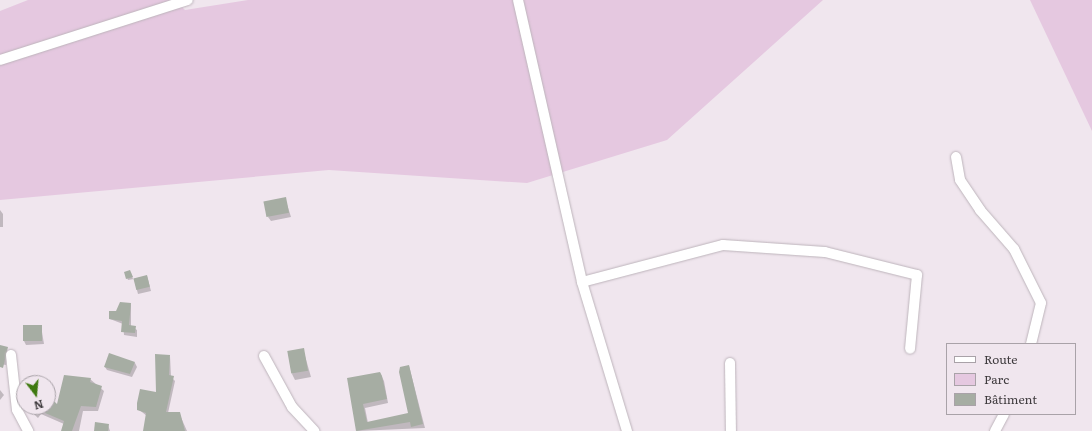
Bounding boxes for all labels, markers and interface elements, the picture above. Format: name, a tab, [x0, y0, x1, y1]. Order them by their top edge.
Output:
legend	[946, 343, 1076, 415]
text: Route	[984, 350, 1018, 368]
text: Parc	[984, 370, 1009, 388]
north arrow	[16, 375, 56, 415]
text: Bâtiment	[984, 390, 1037, 408]
text: N	[32, 397, 46, 415]

